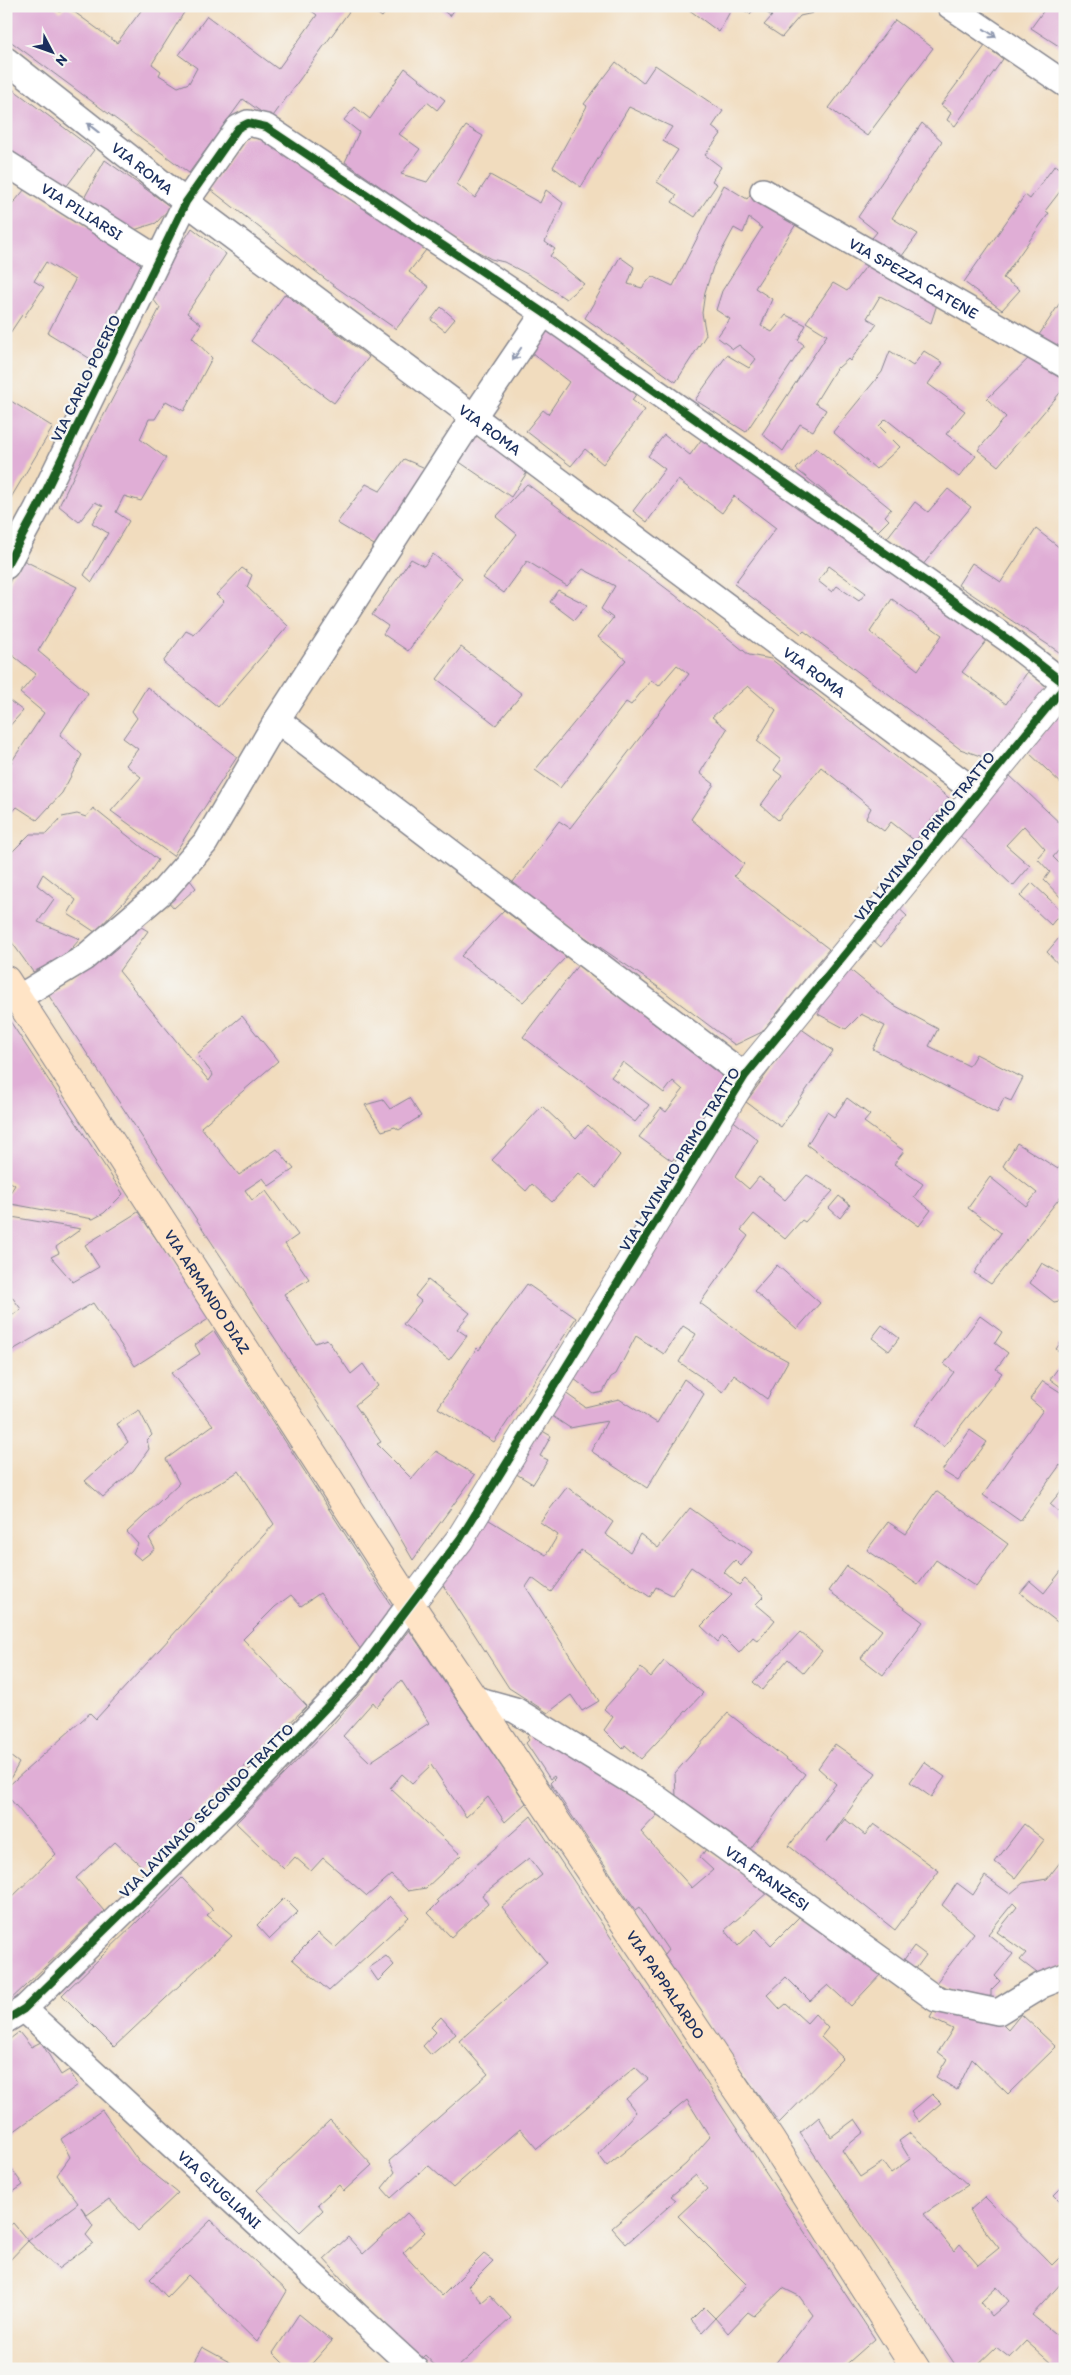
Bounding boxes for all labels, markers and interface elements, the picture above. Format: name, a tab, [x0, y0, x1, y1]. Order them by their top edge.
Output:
north arrow	[28, 28, 78, 78]
one-way arrow	[983, 29, 997, 39]
text: N	[52, 51, 71, 69]
one-way arrow	[87, 123, 100, 134]
street label: VIA ROMA	[108, 138, 177, 198]
street label: VIA PILIARSI	[37, 179, 126, 244]
street label: VIA SPEZZA CATENE	[845, 233, 982, 323]
street label: VIA CARLO POERIO	[46, 311, 125, 445]
one-way arrow	[511, 346, 521, 360]
street label: VIA ROMA	[455, 400, 525, 459]
street label: VIA ROMA	[779, 642, 849, 702]
street label: VIA LAVINAIO PRIMO TRATTO	[850, 747, 999, 925]
street label: VIA LAVINAIO PRIMO TRATTO	[615, 1064, 744, 1255]
street label: VIA ARMANDO DIAZ	[160, 1226, 254, 1357]
street label: VIA LAVINAIO SECONDO TRATTO	[115, 1719, 298, 1902]
street label: VIA FRANZESI	[721, 1841, 813, 1915]
street label: VIA PAPPALARDO	[622, 1927, 709, 2043]
street label: VIA GIUGLIANI	[173, 2146, 265, 2233]

